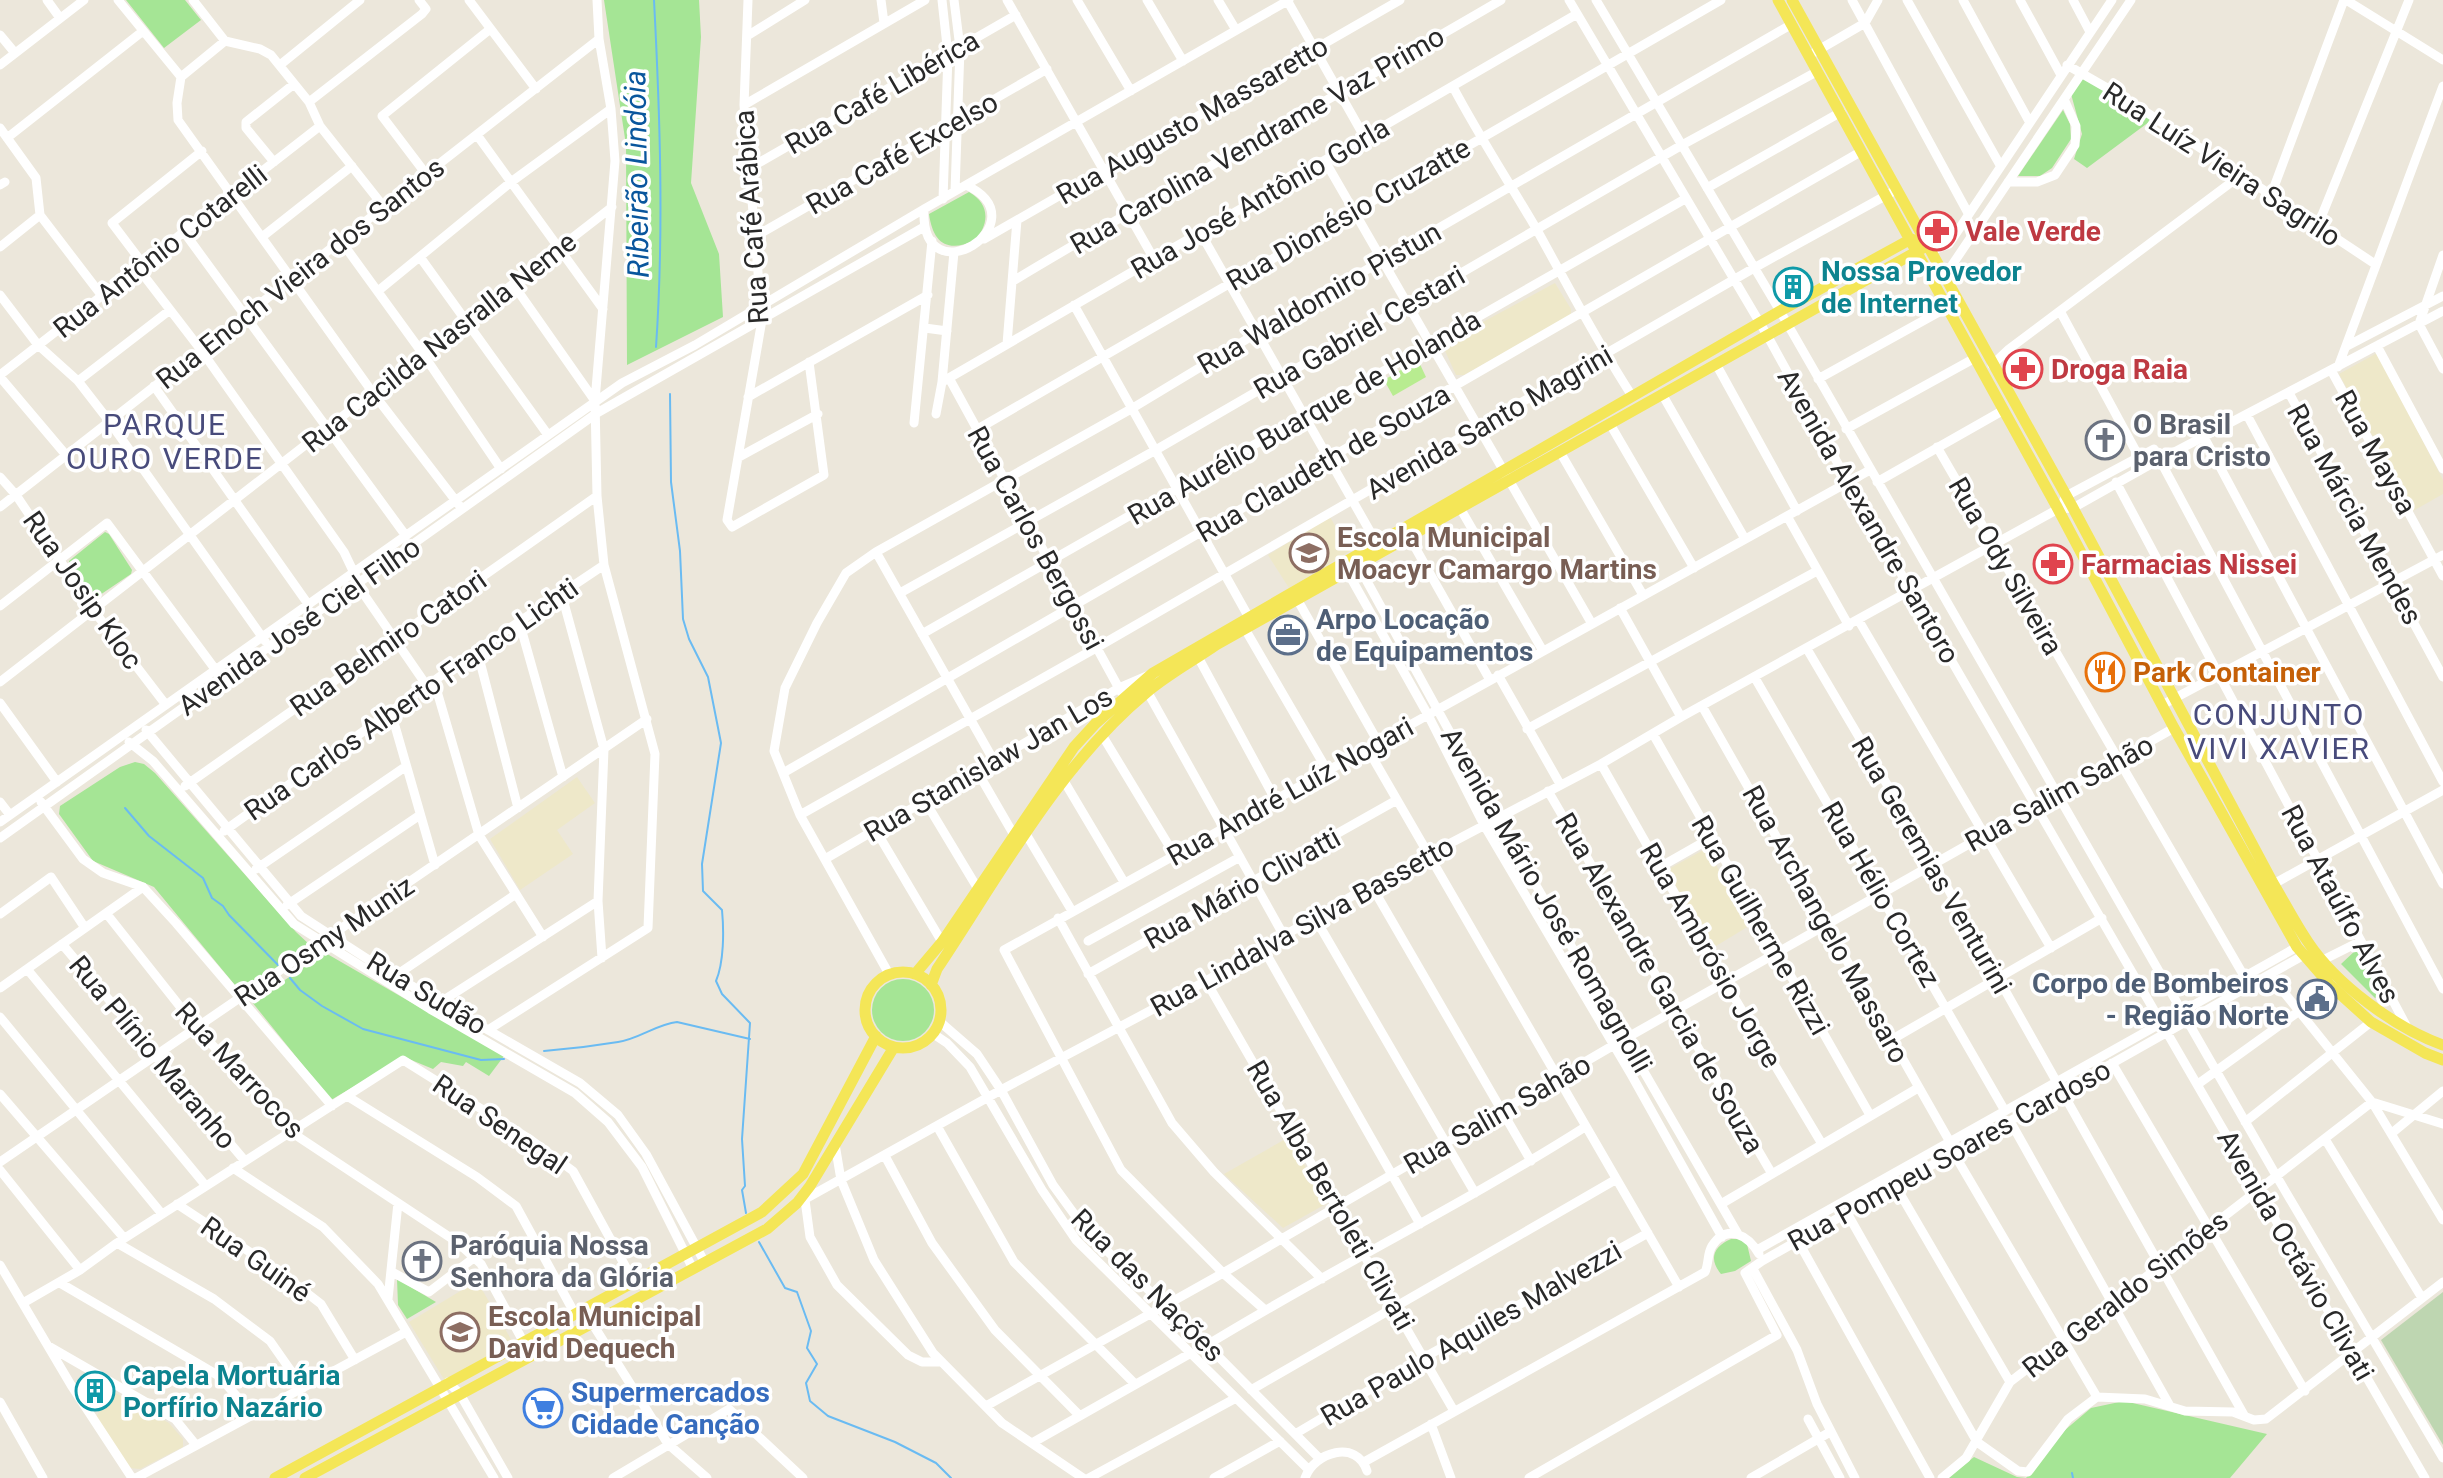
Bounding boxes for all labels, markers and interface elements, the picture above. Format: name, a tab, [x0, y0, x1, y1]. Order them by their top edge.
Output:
street label: Rua Carolina Vendrame Vaz Primo	[1064, 20, 1450, 261]
street label: Rua Café Libérica	[780, 24, 985, 161]
street label: Rua Augusto Massaretto	[1051, 29, 1334, 212]
water label: Ribeirão Lindóia	[617, 70, 656, 278]
street label: Rua Luíz Vieira Sagrilo	[2097, 75, 2347, 254]
street label: Rua Café Excelso	[801, 85, 1004, 222]
street label: Rua Café Arábica	[728, 109, 775, 325]
street label: Rua José Antônio Gorla	[1125, 111, 1395, 286]
street label: Rua Dionésio Cruzatte	[1221, 131, 1476, 298]
street label: Rua Enoch Vieira dos Santos	[150, 151, 451, 396]
street label: Rua Antônio Cotarelli	[47, 158, 274, 345]
pharmacy icon: Vale Verde	[1916, 210, 1958, 252]
street label: Rua Waldomiro Pistun	[1192, 215, 1447, 382]
place label: Vale Verde	[1965, 215, 2101, 248]
street label: Rua Cacilda Nasralla Neme	[296, 225, 583, 460]
place label: Nossa Provedor de Internet	[1821, 255, 2022, 320]
street label: Rua Gabriel Cestari	[1248, 259, 1471, 406]
building icon: Nossa Provedor de Internet	[1772, 266, 1814, 308]
street label: Rua Aurélio Buarque de Holanda	[1122, 303, 1486, 532]
street label: Avenida Santo Magrini	[1360, 338, 1618, 507]
pharmacy icon: Droga Raia	[2002, 348, 2044, 390]
place label: Droga Raia	[2051, 353, 2188, 386]
street label: Avenida Alexandre Santoro	[1771, 363, 1967, 669]
street label: Rua Claudeth de Souza	[1191, 377, 1456, 550]
street label: Rua Maysa	[2328, 384, 2423, 520]
street label: Rua Márcia Mendes	[2280, 398, 2429, 630]
district label: PARQUE OURO VERDE	[66, 407, 264, 476]
place label: O Brasil para Cristo	[2133, 408, 2271, 473]
church icon: O Brasil para Cristo	[2084, 419, 2126, 461]
street label: Rua Carlos Bergossi	[960, 421, 1111, 656]
street label: Rua Ody Silveira	[1941, 472, 2070, 661]
street label: Rua Josip Kloc	[16, 505, 149, 676]
place label: Escola Municipal Moacyr Camargo Martins	[1337, 521, 1657, 586]
street label: Avenida José Ciel Filho	[172, 530, 427, 722]
school or university icon: Escola Municipal Moacyr Camargo Martins	[1288, 532, 1330, 574]
pharmacy icon: Farmacias Nissei	[2032, 543, 2074, 585]
place label: Farmacias Nissei	[2081, 548, 2297, 581]
street label: Rua Belmiro Catori	[284, 563, 493, 723]
street label: Rua Carlos Alberto Franco Lichti	[238, 571, 585, 828]
place label: Arpo Locação de Equipamentos	[1316, 603, 1533, 668]
office icon: Arpo Locação de Equipamentos	[1267, 614, 1309, 656]
restaurant icon: Park Container	[2084, 651, 2126, 693]
place label: Park Container	[2133, 656, 2321, 689]
street label: Rua Stanislaw Jan Los	[858, 680, 1118, 849]
district label: CONJUNTO VIVI XAVIER	[2187, 697, 2371, 766]
street label: Rua André Luíz Nogari	[1161, 710, 1419, 873]
street label: Avenida Mário José Romagnolli	[1434, 722, 1659, 1079]
street label: Rua Salim Sahão	[1959, 728, 2159, 859]
street label: Rua Geremias Venturini	[1844, 731, 2019, 1000]
street label: Rua Archangelo Massaro	[1735, 780, 1916, 1069]
street label: Rua Hélio Cortez	[1814, 796, 1947, 993]
street label: Rua Ataúlfo Alves	[2274, 799, 2407, 1009]
street label: Rua Alexandre Garcia de Souza	[1548, 807, 1771, 1160]
street label: Rua Guilherme Rizzi	[1684, 810, 1837, 1041]
street label: Rua Mário Clivatti	[1138, 821, 1346, 956]
street label: Rua Lindalva Silva Bassetto	[1145, 829, 1460, 1024]
street label: Rua Ambrósio Jorge	[1633, 837, 1788, 1073]
street label: Rua Osmy Muniz	[228, 869, 420, 1014]
street label: Rua Sudão	[361, 945, 493, 1042]
street label: Rua Plínio Maranho	[62, 949, 243, 1156]
place label: Corpo de Bombeiros - Região Norte	[2032, 967, 2289, 1032]
public building icon: Corpo de Bombeiros - Região Norte	[2296, 978, 2338, 1020]
street label: Rua Marrocos	[168, 995, 311, 1145]
street label: Rua Salim Sahão	[1398, 1048, 1597, 1181]
street label: Rua Pompeu Soares Cardoso	[1782, 1053, 2116, 1258]
street label: Rua Alba Bertoleti Clivati	[1240, 1054, 1421, 1336]
street label: Rua Senegal	[426, 1068, 573, 1181]
street label: Avenida Octávio Clivati	[2210, 1124, 2381, 1386]
street label: Rua das Nações	[1064, 1202, 1231, 1369]
street label: Rua Geraldo Simões	[2016, 1204, 2235, 1385]
street label: Rua Guiné	[194, 1210, 317, 1309]
place label: Paróquia Nossa Senhora da Glória	[450, 1229, 674, 1294]
street label: Rua Paulo Aquiles Malvezzi	[1315, 1234, 1627, 1433]
church icon: Paróquia Nossa Senhora da Glória	[401, 1240, 443, 1282]
place label: Escola Municipal David Dequech	[488, 1300, 701, 1365]
school or university icon: Escola Municipal David Dequech	[439, 1311, 481, 1353]
place label: Capela Mortuária Porfírio Nazário	[123, 1359, 341, 1424]
building icon: Capela Mortuária Porfírio Nazário	[74, 1370, 116, 1412]
place label: Supermercados Cidade Canção	[571, 1376, 770, 1441]
supermarket icon: Supermercados Cidade Canção	[522, 1387, 564, 1429]

